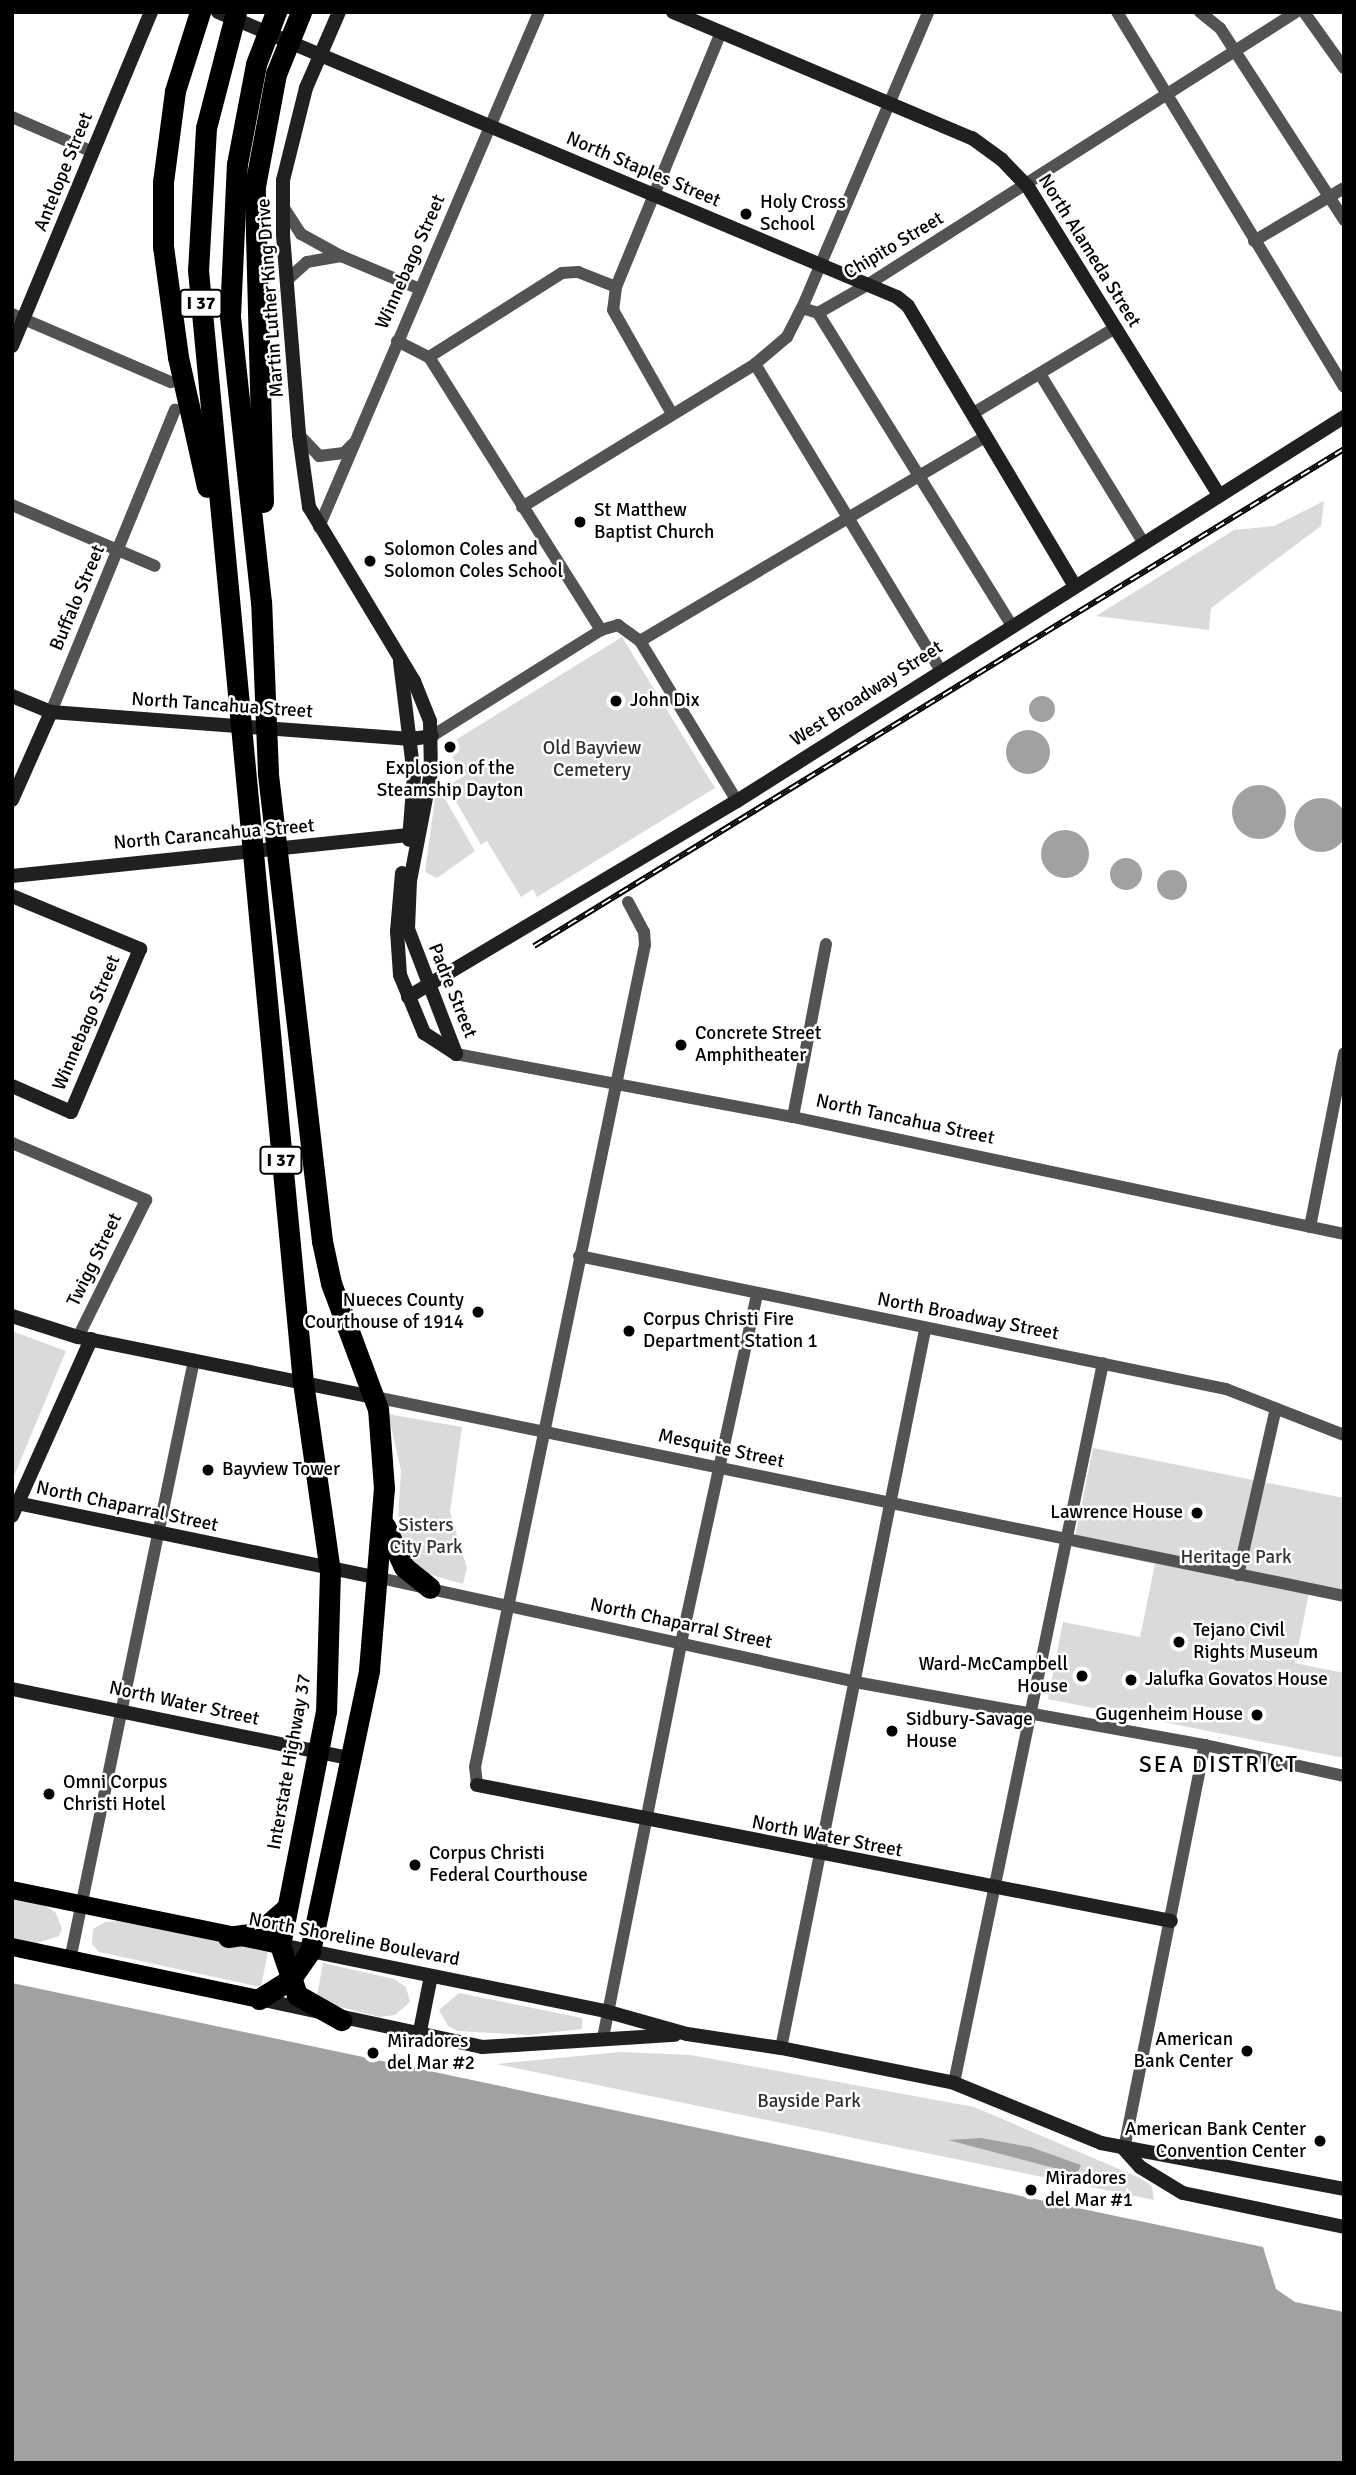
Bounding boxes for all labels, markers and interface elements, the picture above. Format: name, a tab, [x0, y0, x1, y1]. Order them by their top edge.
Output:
street label: Antelope Street	[30, 109, 98, 235]
street label: North Staples Street	[563, 127, 723, 213]
street label: North Alameda Street	[1033, 170, 1145, 332]
street label: Winnebago Street	[371, 191, 451, 333]
place label: Holy Cross School	[760, 192, 846, 236]
street label: Martin Luther King Drive	[253, 197, 289, 399]
marker: Holy Cross School	[738, 206, 754, 222]
street label: Chipito Street	[840, 207, 948, 285]
road number: I 37	[178, 288, 224, 318]
place label: St Matthew Baptist Church	[594, 500, 714, 544]
marker: St Matthew Baptist Church	[572, 514, 588, 530]
place label: Solomon Coles and Solomon Coles School	[384, 539, 563, 583]
street label: Buffalo Street	[46, 542, 110, 654]
marker: Solomon Coles and Solomon Coles School	[362, 553, 378, 569]
street label: West Broadway Street	[787, 636, 947, 752]
street label: North Tancahua Street	[130, 688, 314, 724]
place label: John Dix	[630, 690, 699, 712]
marker: John Dix	[608, 693, 624, 709]
park label: Old Bayview Cemetery	[543, 738, 641, 782]
marker: Explosion of the Steamship Dayton	[442, 739, 458, 755]
place label: Explosion of the Steamship Dayton	[377, 758, 523, 802]
street label: North Carancahua Street	[112, 815, 316, 855]
street label: Padre Street	[423, 940, 481, 1042]
street label: Winnebago Street	[48, 952, 126, 1094]
place label: Concrete Street Amphitheater	[695, 1023, 821, 1067]
marker: Concrete Street Amphitheater	[673, 1037, 689, 1053]
street label: North Tancahua Street	[814, 1090, 996, 1150]
road number: I 37	[258, 1146, 304, 1175]
street label: Twigg Street	[63, 1210, 127, 1310]
street label: North Broadway Street	[875, 1288, 1061, 1346]
place label: Nueces County Courthouse of 1914	[304, 1290, 464, 1334]
marker: Nueces County Courthouse of 1914	[470, 1304, 486, 1320]
place label: Corpus Christi Fire Department Station 1	[643, 1309, 818, 1353]
marker: Corpus Christi Fire Department Station 1	[621, 1323, 637, 1339]
street label: Mesquite Street	[656, 1425, 786, 1473]
place label: Bayview Tower	[222, 1459, 340, 1481]
marker: Bayview Tower	[200, 1462, 216, 1478]
street label: North Chaparral Street	[34, 1477, 220, 1537]
place label: Lawrence House	[1050, 1502, 1183, 1524]
marker: Lawrence House	[1189, 1505, 1205, 1521]
park label: Sisters City Park	[390, 1515, 462, 1559]
park label: Heritage Park	[1180, 1547, 1292, 1569]
street label: North Chaparral Street	[588, 1594, 774, 1654]
place label: Tejano Civil Rights Museum	[1193, 1620, 1318, 1664]
marker: Tejano Civil Rights Museum	[1171, 1634, 1187, 1650]
place label: Ward-McCampbell House	[918, 1654, 1068, 1698]
marker: Ward-McCampbell House	[1074, 1668, 1090, 1684]
place label: Jalufka Govatos House	[1145, 1669, 1328, 1691]
street label: Interstate Highway 37	[263, 1672, 317, 1852]
marker: Jalufka Govatos House	[1123, 1672, 1139, 1688]
street label: North Water Street	[107, 1677, 261, 1731]
place label: Gugenheim House	[1095, 1704, 1243, 1726]
marker: Gugenheim House	[1249, 1707, 1265, 1723]
place label: Sidbury-Savage House	[906, 1709, 1033, 1753]
marker: Sidbury-Savage House	[884, 1723, 900, 1739]
district label: SEA DISTRICT	[1141, 1751, 1297, 1779]
place label: Omni Corpus Christi Hotel	[63, 1772, 167, 1816]
marker: Omni Corpus Christi Hotel	[41, 1786, 57, 1802]
street label: North Water Street	[750, 1811, 904, 1863]
place label: Corpus Christi Federal Courthouse	[429, 1843, 588, 1887]
marker: Corpus Christi Federal Courthouse	[407, 1857, 423, 1873]
street label: North Shoreline Boulevard	[247, 1908, 461, 1972]
place label: American Bank Center	[1134, 2029, 1233, 2073]
place label: Miradores del Mar #2	[387, 2031, 475, 2075]
marker: American Bank Center	[1239, 2043, 1255, 2059]
marker: Miradores del Mar #2	[365, 2045, 381, 2061]
park label: Bayside Park	[757, 2091, 861, 2113]
place label: American Bank Center Convention Center	[1125, 2119, 1306, 2163]
marker: American Bank Center Convention Center	[1312, 2133, 1328, 2149]
place label: Miradores del Mar #1	[1045, 2168, 1133, 2212]
marker: Miradores del Mar #1	[1023, 2182, 1039, 2198]

